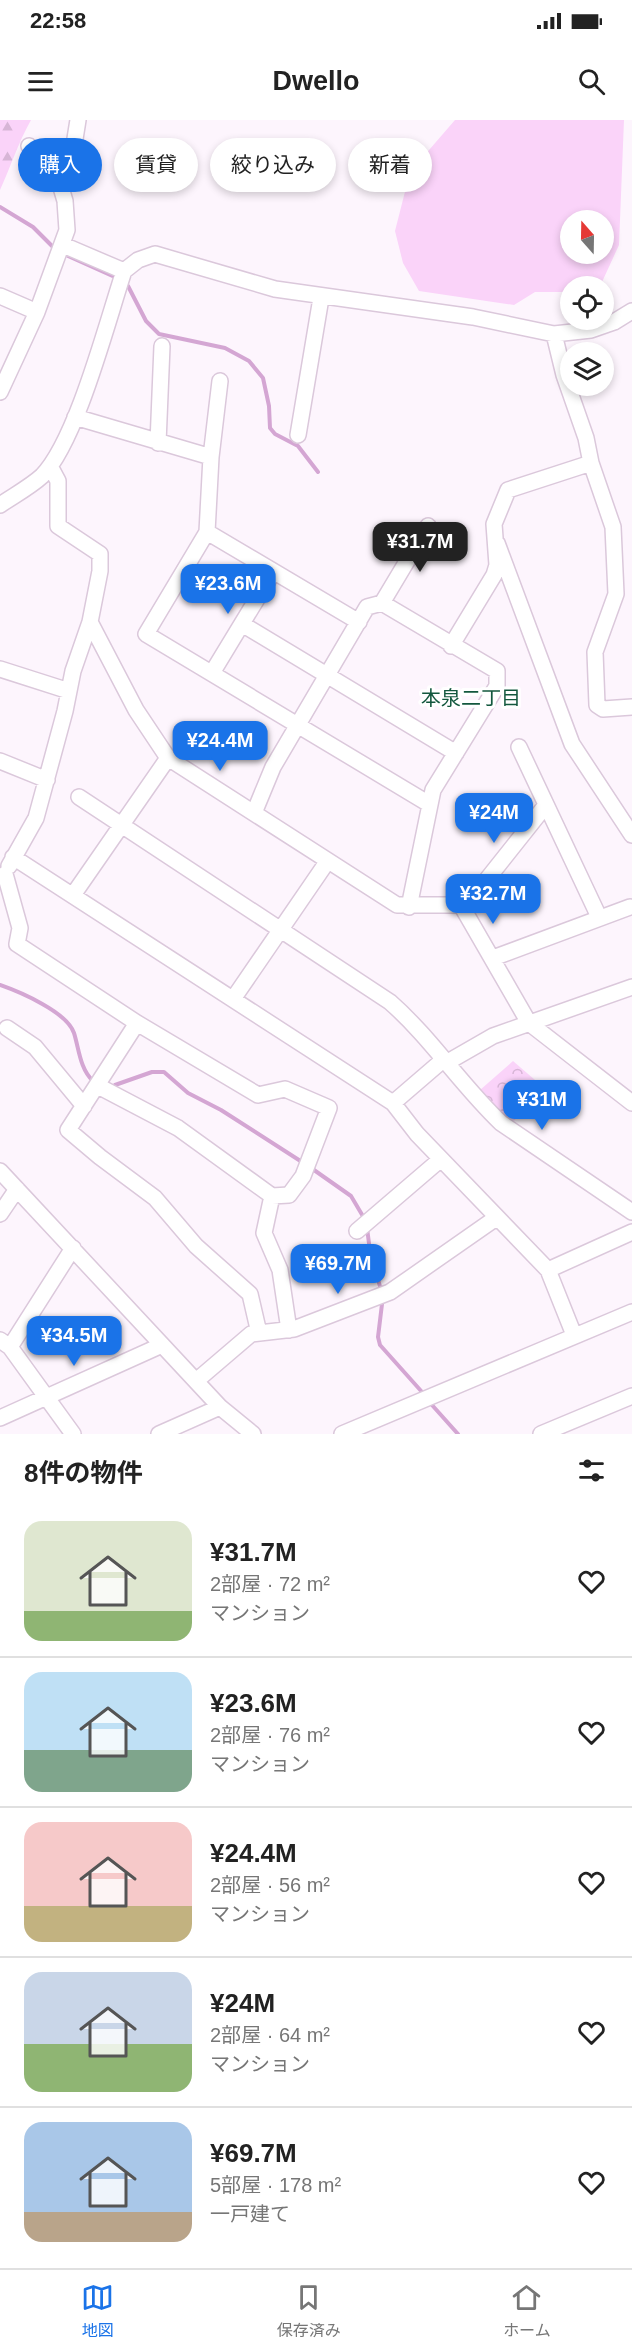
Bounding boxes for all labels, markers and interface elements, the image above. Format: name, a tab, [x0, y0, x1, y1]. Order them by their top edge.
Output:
text: 22:58	[30, 8, 86, 33]
icon: menu	[24, 65, 57, 98]
icon: search	[575, 65, 608, 98]
text: Dwello	[272, 66, 360, 96]
chip: 購入	[18, 138, 102, 192]
chip: 賃貸	[114, 138, 198, 192]
chip: 絞り込み	[210, 138, 336, 192]
chip: 新着	[348, 138, 432, 192]
north arrow	[560, 210, 614, 264]
map controls	[560, 210, 614, 396]
button: locate	[560, 276, 614, 330]
button: layers	[560, 342, 614, 396]
pin: ¥31.7M	[371, 522, 469, 573]
text: ¥31.7M	[387, 530, 453, 552]
pin: ¥23.6M	[179, 564, 277, 615]
text: ¥23.6M	[195, 572, 261, 594]
district label: 本泉二丁目	[421, 687, 521, 709]
pin: ¥24.4M	[171, 721, 269, 772]
text: ¥24.4M	[187, 729, 253, 751]
pin: ¥24M	[458, 793, 530, 844]
text: ¥24M	[469, 801, 519, 823]
pin: ¥32.7M	[444, 874, 542, 925]
text: ¥32.7M	[460, 882, 526, 904]
pin: ¥31M	[506, 1080, 578, 1131]
text: ¥31M	[517, 1088, 567, 1110]
pin: ¥69.7M	[289, 1244, 387, 1295]
text: ¥69.7M	[305, 1252, 371, 1274]
pin: ¥34.5M	[25, 1316, 123, 1367]
text: ¥34.5M	[41, 1324, 107, 1346]
icon: filters	[575, 1454, 608, 1487]
text: 8件の物件	[24, 1458, 142, 1488]
text: ¥31.7M	[210, 1537, 297, 1567]
icon: home	[72, 1545, 144, 1617]
icon: heart	[575, 1565, 608, 1598]
text: 2部屋 · 72 m²	[210, 1573, 330, 1595]
text: マンション	[210, 1602, 310, 1624]
text: ¥23.6M	[210, 1688, 297, 1718]
icon: home	[72, 1696, 144, 1768]
icon: heart	[575, 1716, 608, 1749]
text: 2部屋 · 76 m²	[210, 1724, 330, 1746]
text: マンション	[210, 1753, 310, 1775]
text: ¥24.4M	[210, 1838, 297, 1868]
icon: home	[72, 1846, 144, 1918]
icon: heart	[575, 1866, 608, 1899]
text: 2部屋 · 56 m²	[210, 1874, 330, 1896]
text: マンション	[210, 1903, 310, 1925]
text: ¥24M	[210, 1988, 275, 2018]
icon: home	[72, 1996, 144, 2068]
icon: heart	[575, 2016, 608, 2049]
text: 2部屋 · 64 m²	[210, 2024, 330, 2046]
text: マンション	[210, 2053, 310, 2075]
text: ¥69.7M	[210, 2138, 297, 2168]
icon: home	[72, 2146, 144, 2218]
icon: heart	[575, 2166, 608, 2199]
text: 5部屋 · 178 m²	[210, 2174, 341, 2196]
text: 一戸建て	[210, 2203, 290, 2225]
tab: 地図	[81, 2281, 114, 2341]
tab: 保存済み	[277, 2281, 341, 2341]
tab: ホーム	[503, 2281, 551, 2341]

